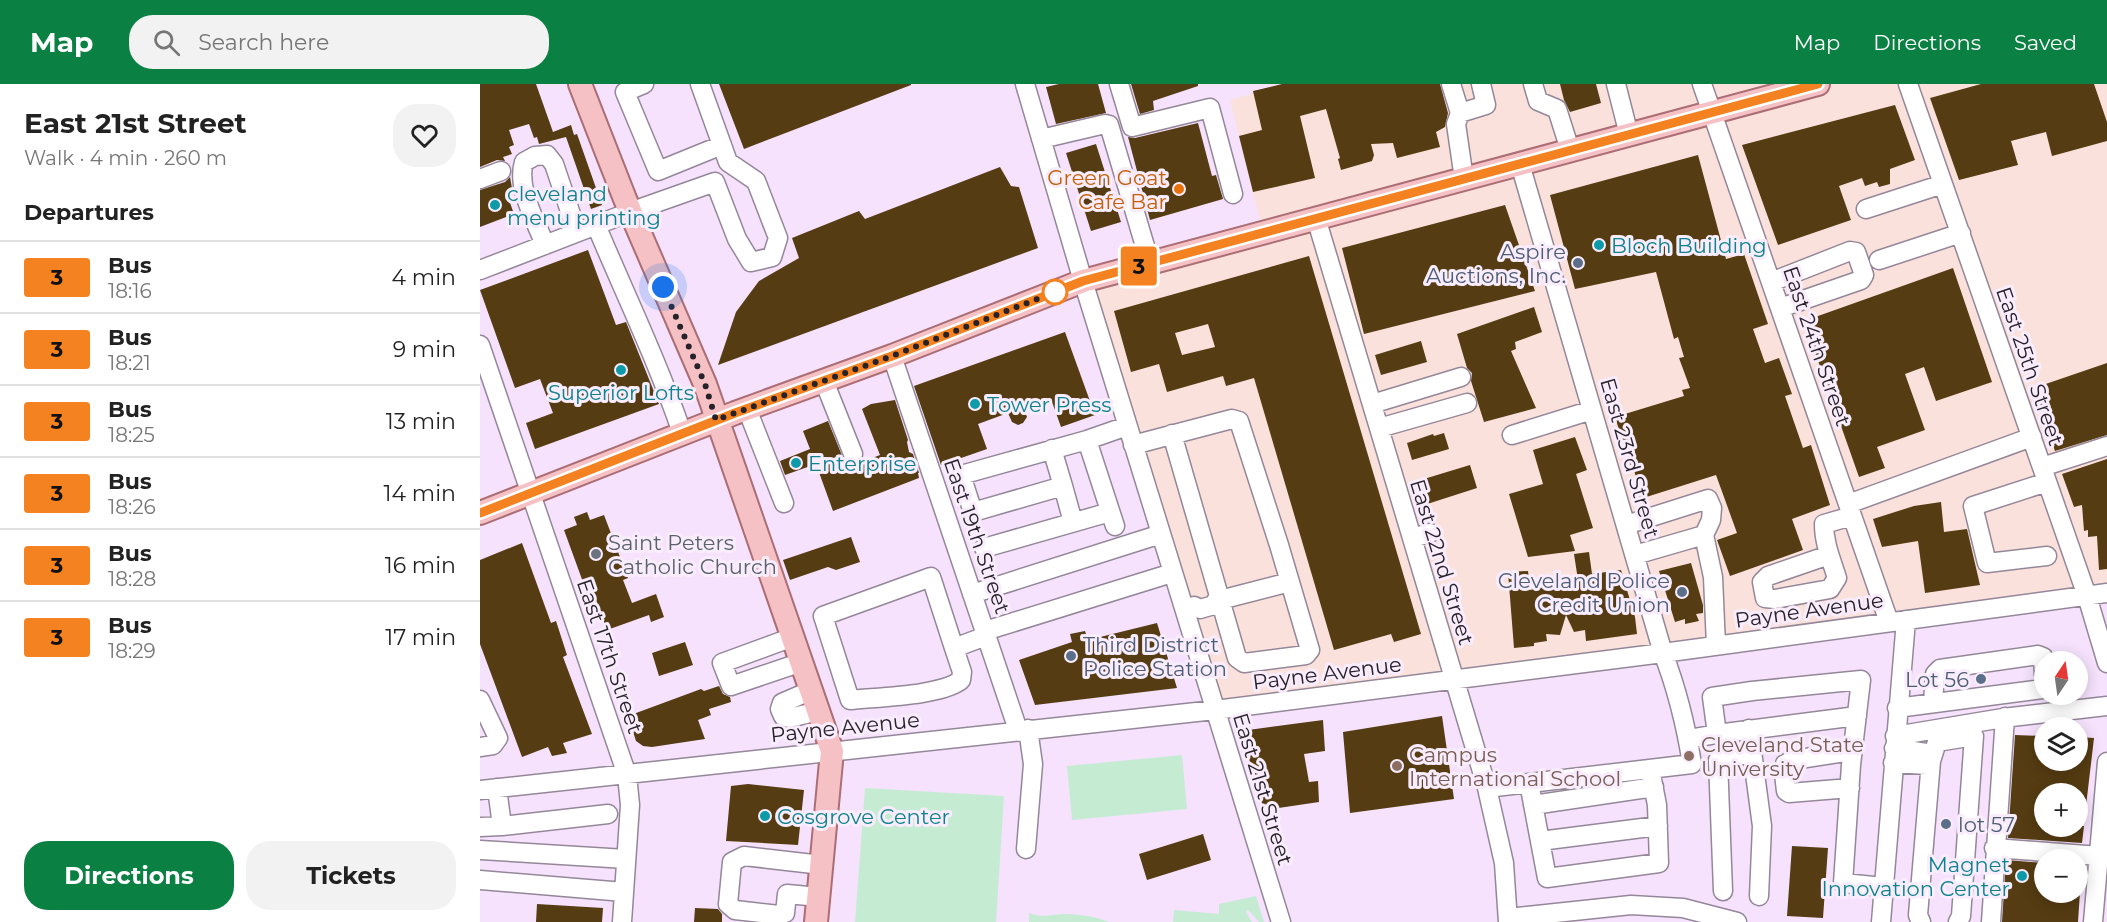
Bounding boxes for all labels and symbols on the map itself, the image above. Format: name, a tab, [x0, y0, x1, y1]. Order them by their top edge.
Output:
place label: Green Goat Cafe Bar	[1047, 165, 1167, 214]
place label: cleveland menu printing	[507, 181, 661, 230]
marker: Green Goat Cafe Bar	[1172, 182, 1186, 196]
marker: cleveland menu printing	[488, 198, 502, 212]
place label: Bloch Building	[1611, 233, 1767, 258]
marker: Bloch Building	[1592, 238, 1606, 252]
place label: Aspire Auctions, Inc.	[1426, 239, 1566, 288]
line badge: 3	[1120, 246, 1158, 285]
marker: Aspire Auctions, Inc.	[1571, 256, 1585, 270]
street label: East 24th Street	[1778, 263, 1856, 429]
your location	[648, 272, 678, 302]
unlabelled marker	[1042, 279, 1068, 305]
street label: East 25th Street	[1991, 283, 2069, 449]
marker: Superior Lofts	[614, 363, 628, 377]
street label: East 23rd Street	[1595, 375, 1665, 541]
place label: Superior Lofts	[548, 380, 694, 405]
place label: Tower Press	[987, 392, 1111, 417]
marker: Tower Press	[968, 397, 982, 411]
place label: Enterprise	[808, 451, 916, 476]
street label: East 19th Street	[939, 455, 1015, 617]
marker: Enterprise	[789, 456, 803, 470]
street label: East 22nd Street	[1405, 476, 1479, 648]
place label: Saint Peters Catholic Church	[608, 530, 777, 579]
marker: Saint Peters Catholic Church	[589, 547, 603, 561]
place label: Cleveland Police Credit Union	[1498, 568, 1670, 617]
street label: East 17th Street	[572, 575, 648, 737]
marker: Cleveland Police Credit Union	[1675, 585, 1689, 599]
street label: Payne Avenue	[1733, 587, 1885, 633]
place label: Third District Police Station	[1083, 632, 1227, 681]
marker: Third District Police Station	[1064, 649, 1078, 663]
street label: Payne Avenue	[1251, 651, 1403, 695]
north arrow	[2034, 651, 2088, 705]
place label: Lot 56	[1905, 667, 1969, 692]
marker: Lot 56	[1974, 672, 1988, 686]
street label: Payne Avenue	[769, 707, 921, 747]
street label: East 21st Street	[1228, 710, 1298, 868]
place label: Cleveland State University	[1701, 732, 1864, 781]
place label: Campus International School	[1409, 742, 1621, 791]
marker: Cleveland State University	[1682, 749, 1696, 763]
marker: Campus International School	[1390, 759, 1404, 773]
place label: Cosgrove Center	[777, 804, 950, 829]
marker: Cosgrove Center	[758, 809, 772, 823]
place label: lot 57	[1958, 812, 2015, 837]
marker: lot 57	[1939, 817, 1953, 831]
place label: Magnet Innovation Center	[1821, 852, 2010, 901]
marker: Magnet Innovation Center	[2015, 869, 2029, 883]

